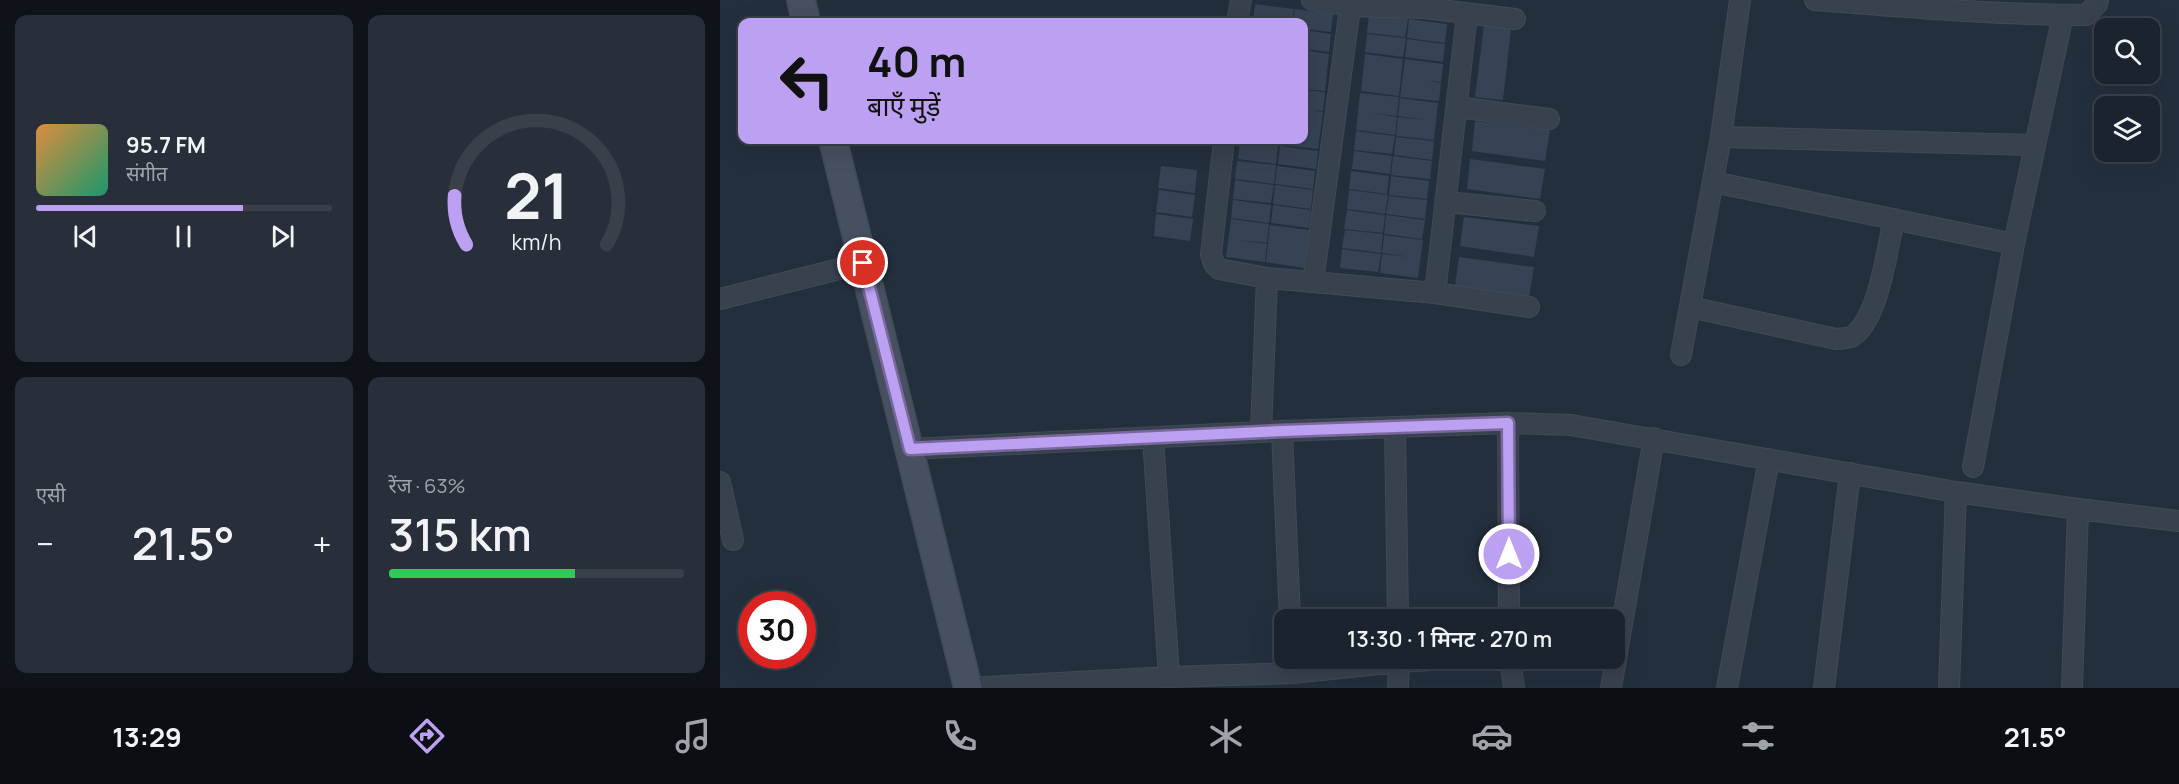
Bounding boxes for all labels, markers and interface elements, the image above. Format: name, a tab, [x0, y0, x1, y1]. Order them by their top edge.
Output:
map controls	[2094, 18, 2160, 162]
button: search	[2094, 18, 2160, 84]
text: 40 m	[867, 32, 966, 90]
icon: left	[768, 42, 846, 120]
text: बाएँ मुड़ें	[867, 87, 940, 124]
button: layers	[2094, 96, 2160, 162]
text: 95.7 FM	[126, 130, 206, 160]
text: 21	[504, 153, 568, 239]
text: संगीत	[126, 160, 167, 187]
icon: previous	[69, 220, 102, 253]
icon: pause	[167, 220, 200, 253]
icon: next	[266, 220, 299, 253]
text: km/h	[511, 228, 561, 257]
pin	[837, 237, 888, 288]
icon: arrive	[846, 246, 879, 279]
text: रेंज · 63%	[389, 472, 466, 499]
text: एसी	[36, 481, 66, 508]
text: 315 km	[389, 503, 532, 565]
text: 21.5°	[132, 512, 235, 574]
text: −	[36, 521, 54, 566]
text: +	[312, 521, 332, 566]
position arrow	[1477, 522, 1541, 586]
speed limit sign: 30	[738, 591, 816, 669]
text: 13:30 · 1 मिनट · 270 m	[1347, 624, 1552, 654]
icon: directions	[406, 715, 448, 757]
icon: music	[672, 715, 714, 757]
icon: phone	[939, 715, 981, 757]
icon: climate	[1205, 715, 1247, 757]
icon: car	[1471, 715, 1513, 757]
icon: filters	[1737, 715, 1779, 757]
text: 13:29	[112, 718, 182, 755]
text: 21.5°	[2004, 718, 2067, 755]

